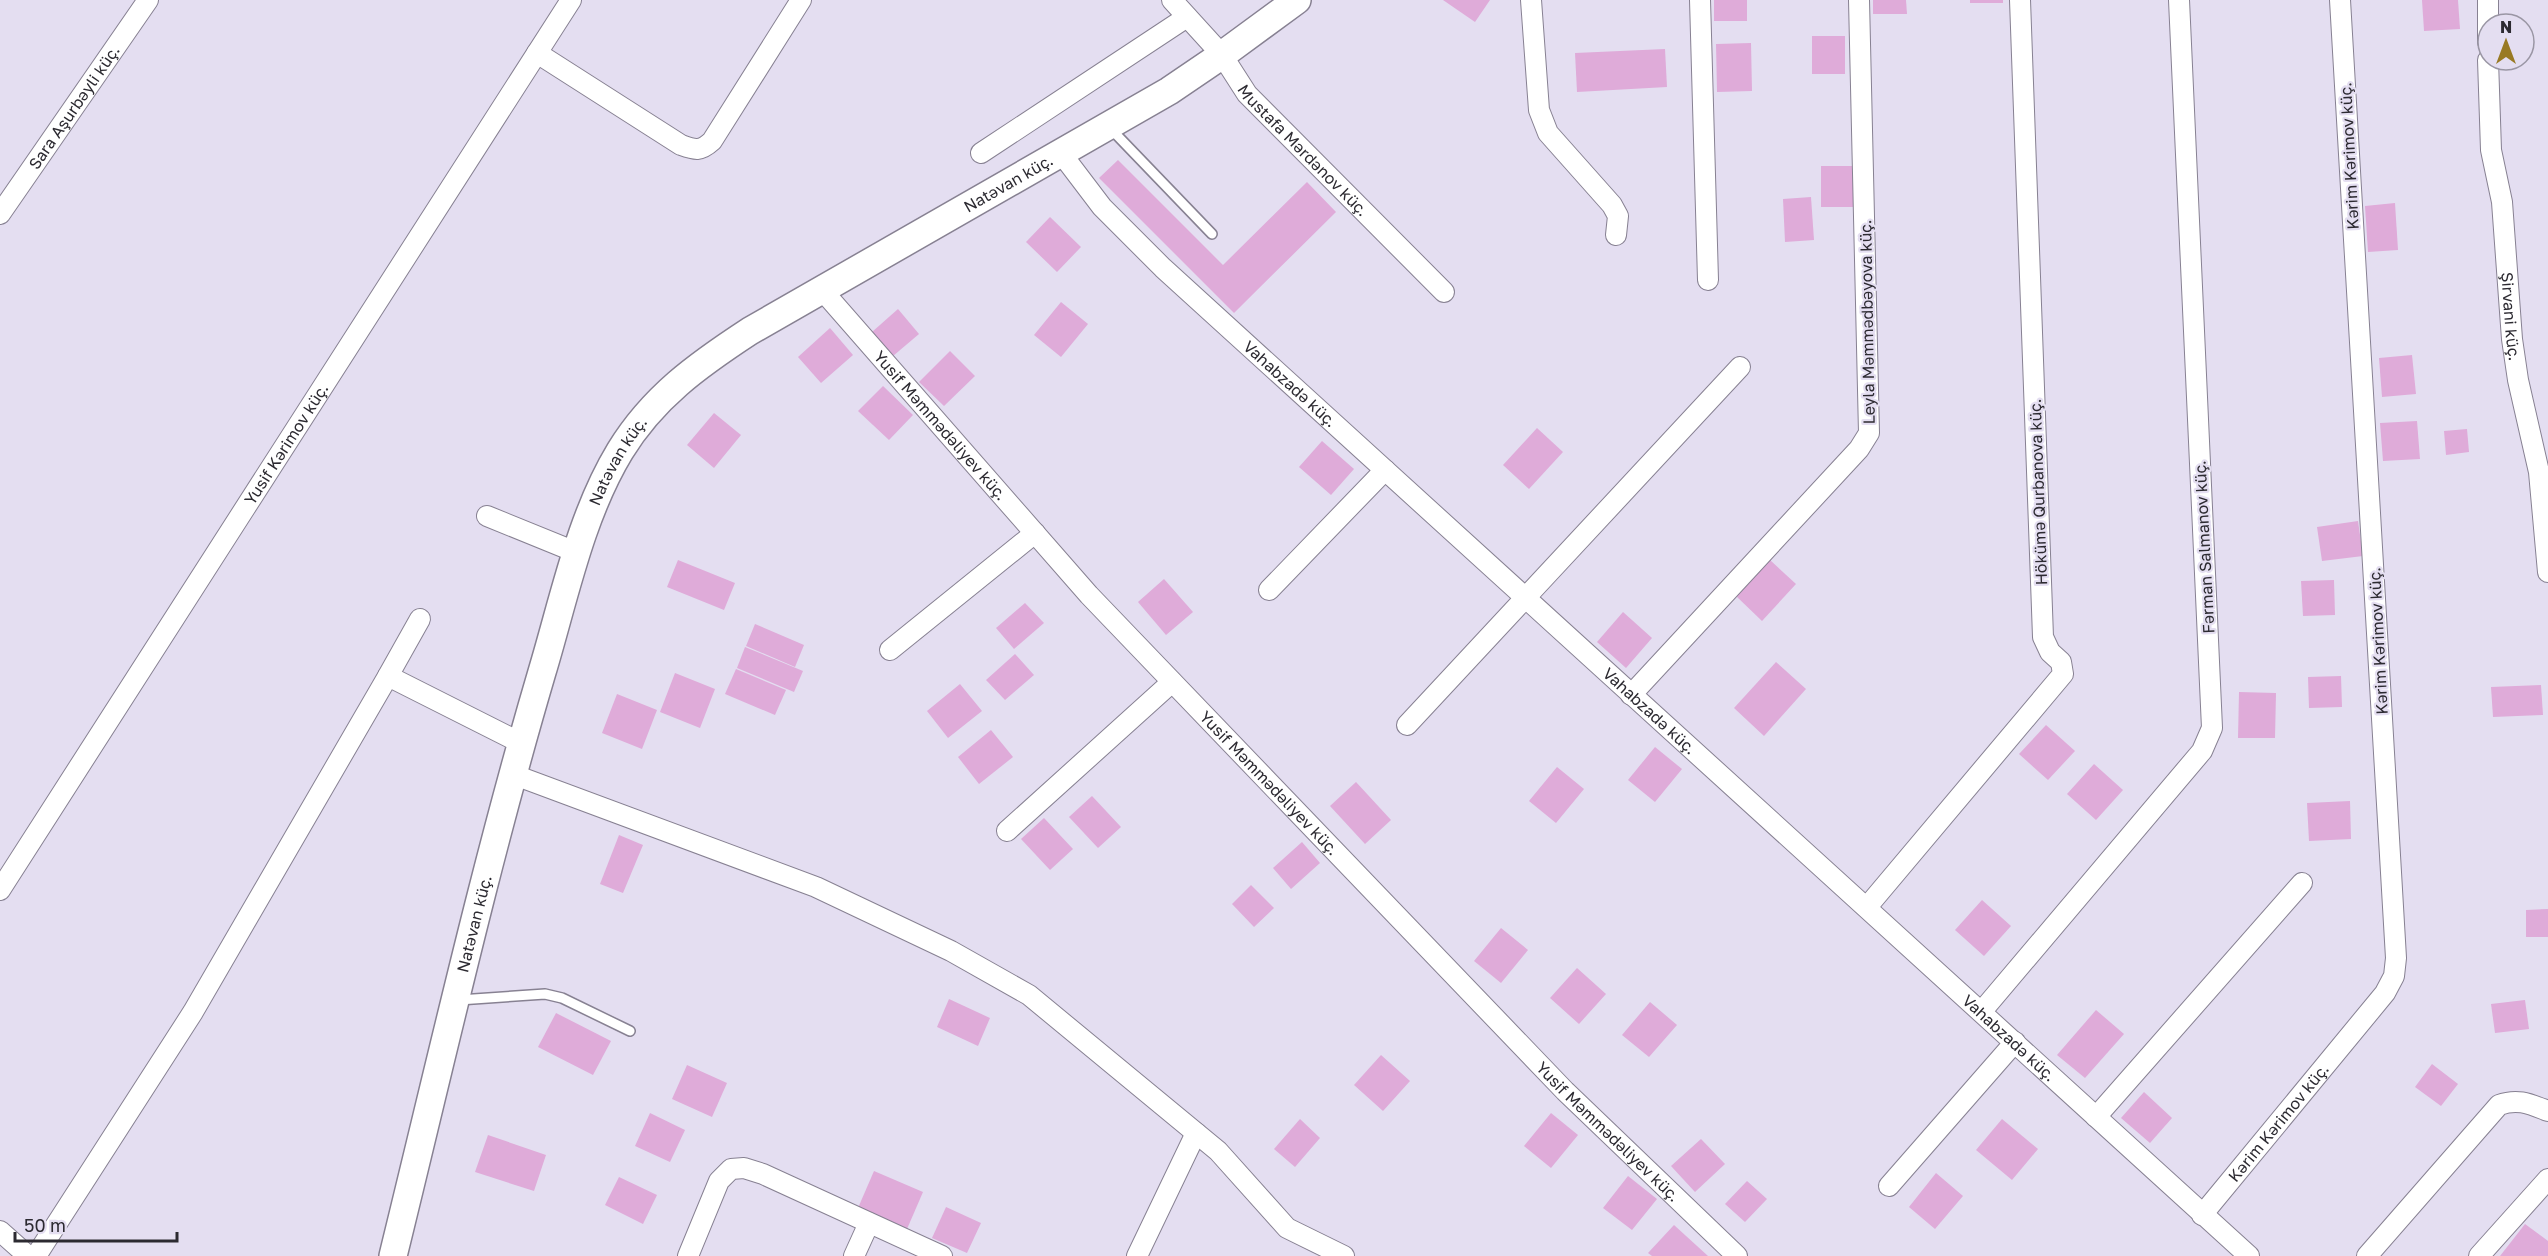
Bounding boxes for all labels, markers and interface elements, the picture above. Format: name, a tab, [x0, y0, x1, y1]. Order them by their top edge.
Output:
north arrow	[2476, 12, 2536, 72]
text: N	[2500, 17, 2512, 37]
street label: Sara Aşurbəyli küç.	[24, 41, 124, 173]
street label: Mustafa Mərdənov küç.	[1233, 81, 1373, 220]
street label: Kərim Kərimov küç.	[2335, 82, 2363, 230]
street label: Natəvan küç.	[960, 150, 1056, 217]
street label: Leyla Məmmədbəyova küç.	[1855, 219, 1879, 425]
street label: Şirvani küç.	[2497, 271, 2525, 362]
street label: Vahabzadə küç.	[1239, 336, 1341, 431]
street label: Yusif Məmmədəliyev küç.	[870, 347, 1011, 504]
street label: Yusif Kərimov küç.	[240, 379, 333, 508]
street label: Hökümə Qurbanova küç.	[2025, 398, 2051, 586]
street label: Natəvan küç.	[584, 412, 651, 508]
street label: Fərman Salmanov küç.	[2189, 460, 2219, 634]
street label: Kərim Kərimov küç.	[2364, 567, 2392, 715]
street label: Vahabzadə küç.	[1599, 663, 1701, 758]
street label: Yusif Məmmədəliyev küç.	[1196, 707, 1343, 859]
street label: Natəvan küç.	[452, 873, 496, 975]
street label: Vahabzadə küç.	[1958, 990, 2060, 1085]
street label: Yusif Məmmədəliyev küç.	[1532, 1057, 1684, 1206]
street label: Kərim Kərimov küç.	[2224, 1059, 2333, 1186]
scale bar	[15, 1205, 177, 1243]
text: 50 m	[24, 1214, 66, 1236]

